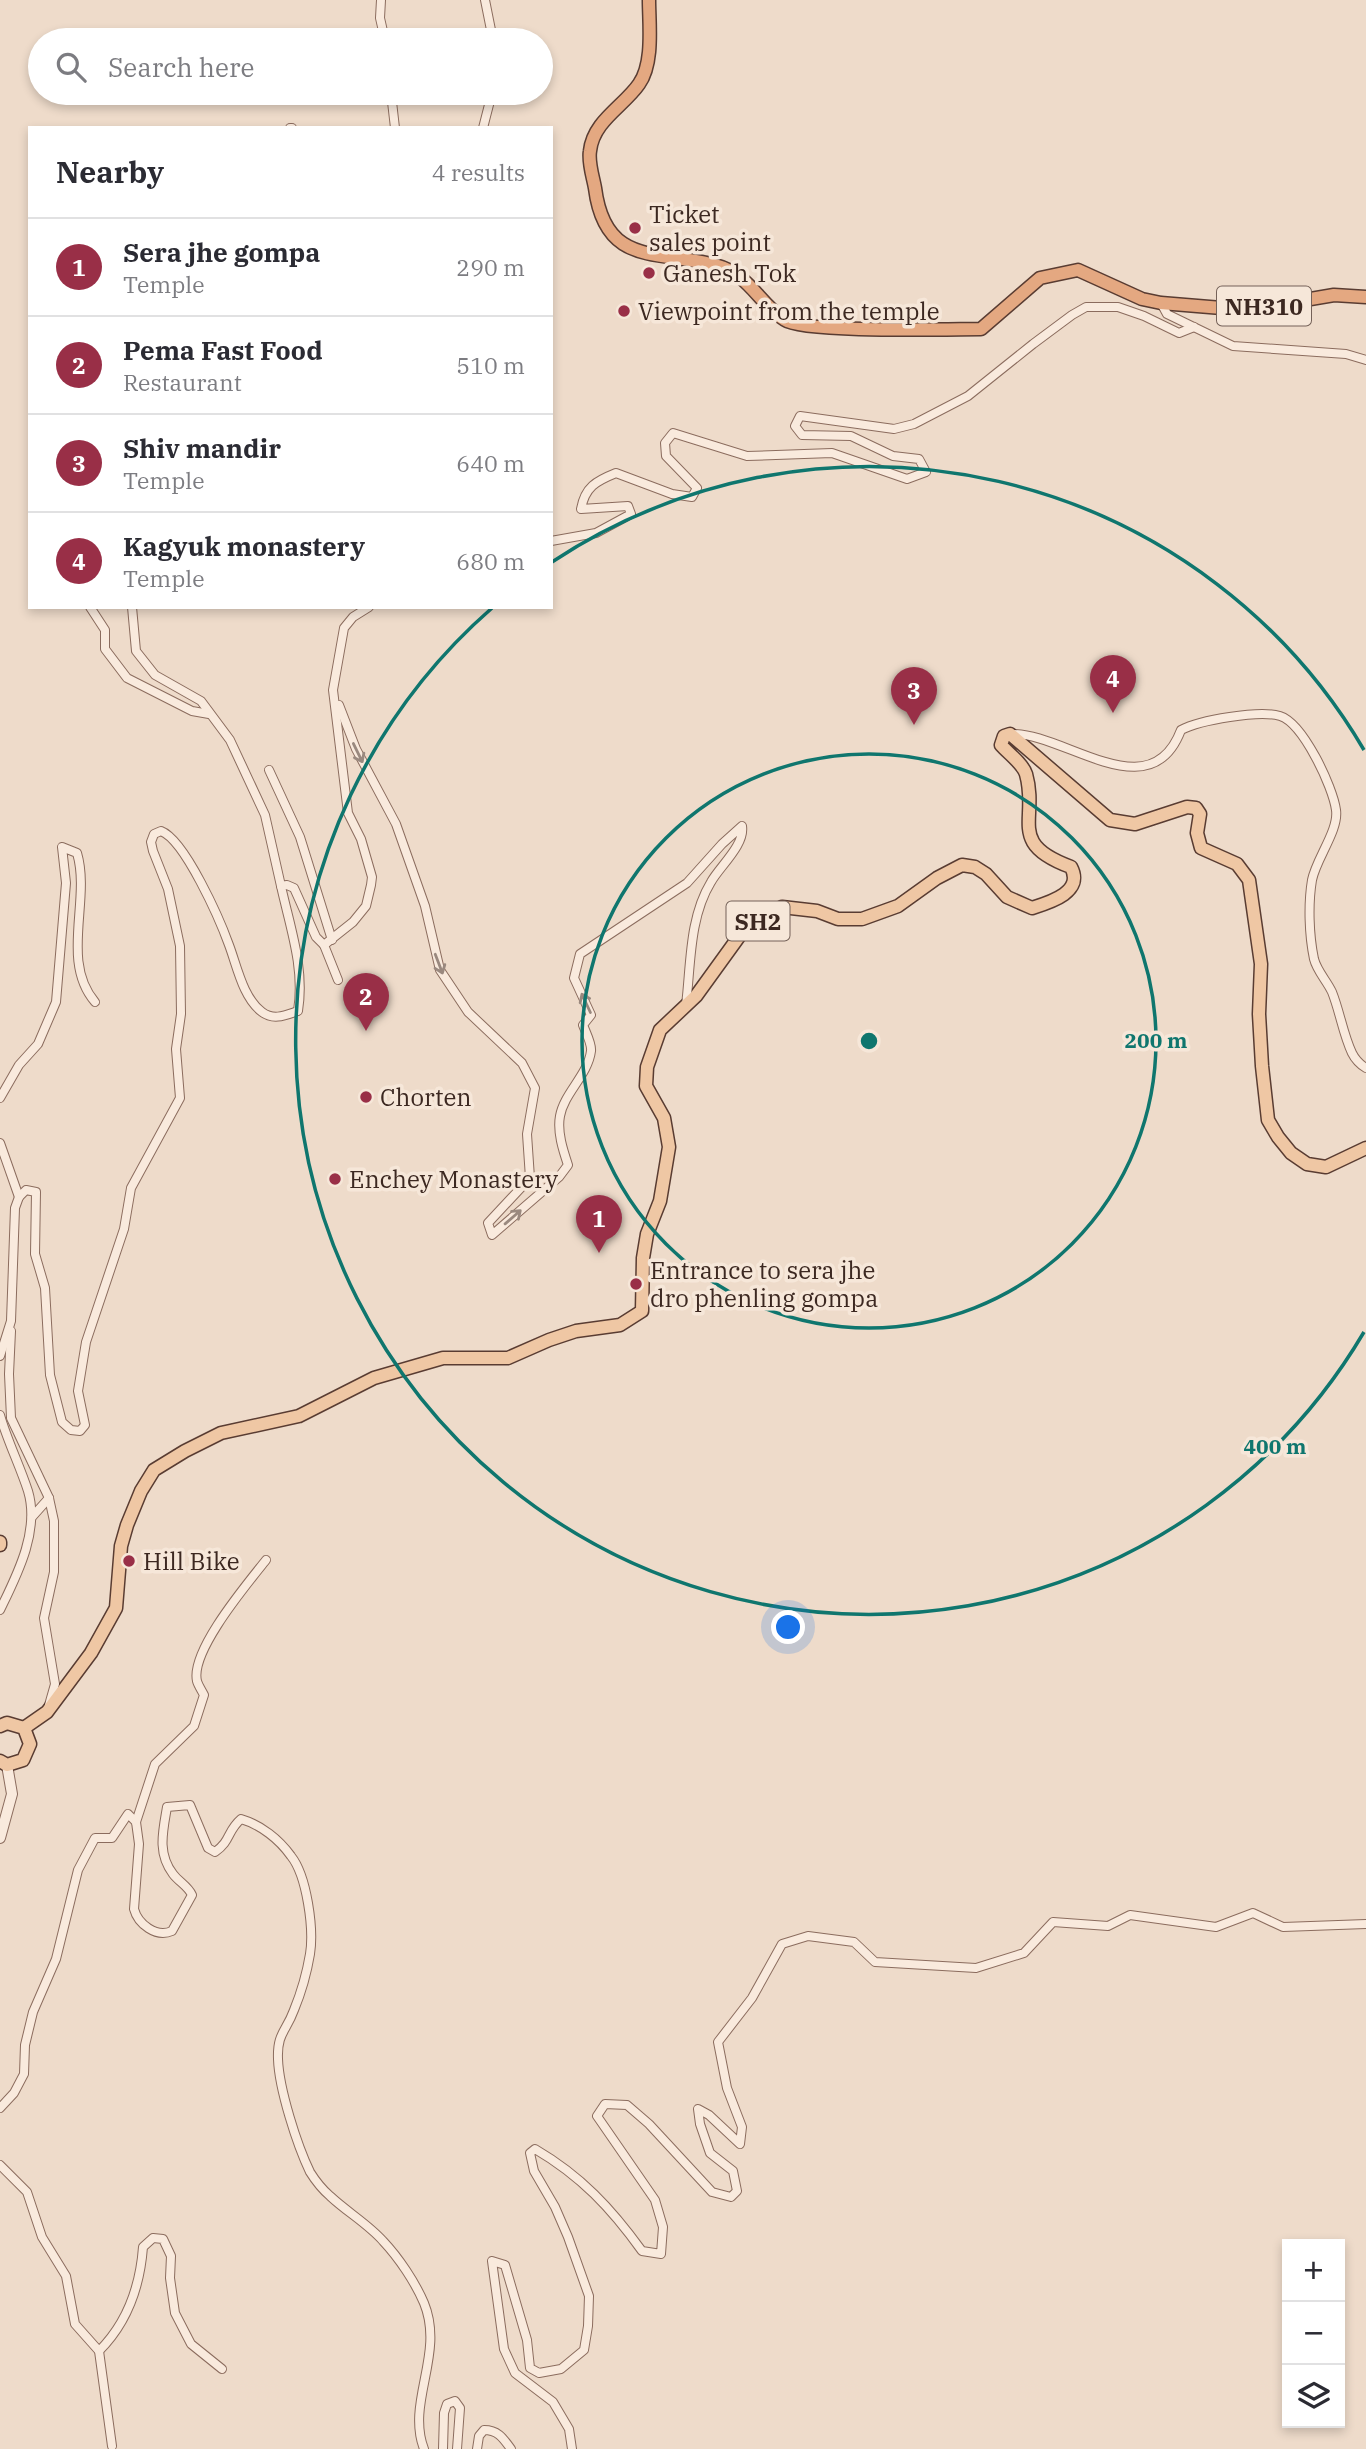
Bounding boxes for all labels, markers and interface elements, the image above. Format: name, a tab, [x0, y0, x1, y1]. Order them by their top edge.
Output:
search box	[28, 28, 553, 105]
icon: search	[52, 48, 90, 86]
text: Search here	[108, 50, 254, 84]
text: Nearby	[56, 152, 164, 191]
text: 4 results	[432, 157, 525, 187]
place label: Ticket sales point	[649, 198, 771, 258]
marker: Ticket sales point	[627, 220, 643, 236]
text: Sera jhe gompa	[123, 235, 320, 269]
text: 1	[72, 252, 86, 282]
text: 290 m	[456, 252, 525, 282]
place label: Ganesh Tok	[663, 257, 796, 289]
marker: Ganesh Tok	[641, 265, 657, 281]
text: Temple	[123, 269, 205, 299]
road number: NH310	[1217, 286, 1311, 326]
place label: Viewpoint from the temple	[638, 295, 940, 327]
marker: Viewpoint from the temple	[616, 303, 632, 319]
text: Pema Fast Food	[123, 333, 323, 367]
text: 2	[72, 350, 86, 380]
text: 510 m	[456, 350, 525, 380]
text: Restaurant	[123, 367, 242, 397]
text: Shiv mandir	[123, 431, 281, 465]
text: 3	[72, 448, 86, 478]
text: 640 m	[456, 448, 525, 478]
text: Temple	[123, 465, 205, 495]
text: Kagyuk monastery	[123, 529, 365, 563]
text: 4	[72, 546, 86, 576]
text: 680 m	[456, 546, 525, 576]
text: Temple	[123, 563, 205, 593]
pin: 4	[1090, 655, 1136, 713]
pin: 3	[891, 667, 937, 725]
one-way arrow	[352, 742, 366, 763]
road number: SH2	[726, 902, 790, 940]
one-way arrow	[434, 953, 447, 974]
pin: 2	[343, 973, 389, 1031]
one-way arrow	[579, 993, 592, 1014]
text: 200 m	[1124, 1026, 1188, 1054]
centre of rings	[857, 1029, 881, 1053]
place label: Chorten	[380, 1081, 472, 1113]
marker: Chorten	[358, 1089, 374, 1105]
place label: Enchey Monastery	[349, 1163, 558, 1195]
marker: Enchey Monastery	[327, 1171, 343, 1187]
pin: 1	[576, 1195, 622, 1253]
one-way arrow	[503, 1209, 521, 1225]
place label: Entrance to sera jhe dro phenling gompa	[650, 1254, 878, 1314]
marker: Entrance to sera jhe dro phenling gompa	[628, 1276, 644, 1292]
text: 400 m	[1243, 1432, 1307, 1460]
place label: Hill Bike	[143, 1545, 240, 1577]
marker: Hill Bike	[121, 1553, 137, 1569]
your location	[771, 1610, 805, 1644]
map controls	[1282, 2239, 1345, 2428]
button: +	[1282, 2239, 1345, 2302]
button: −	[1282, 2302, 1345, 2365]
button: layers	[1282, 2365, 1345, 2428]

